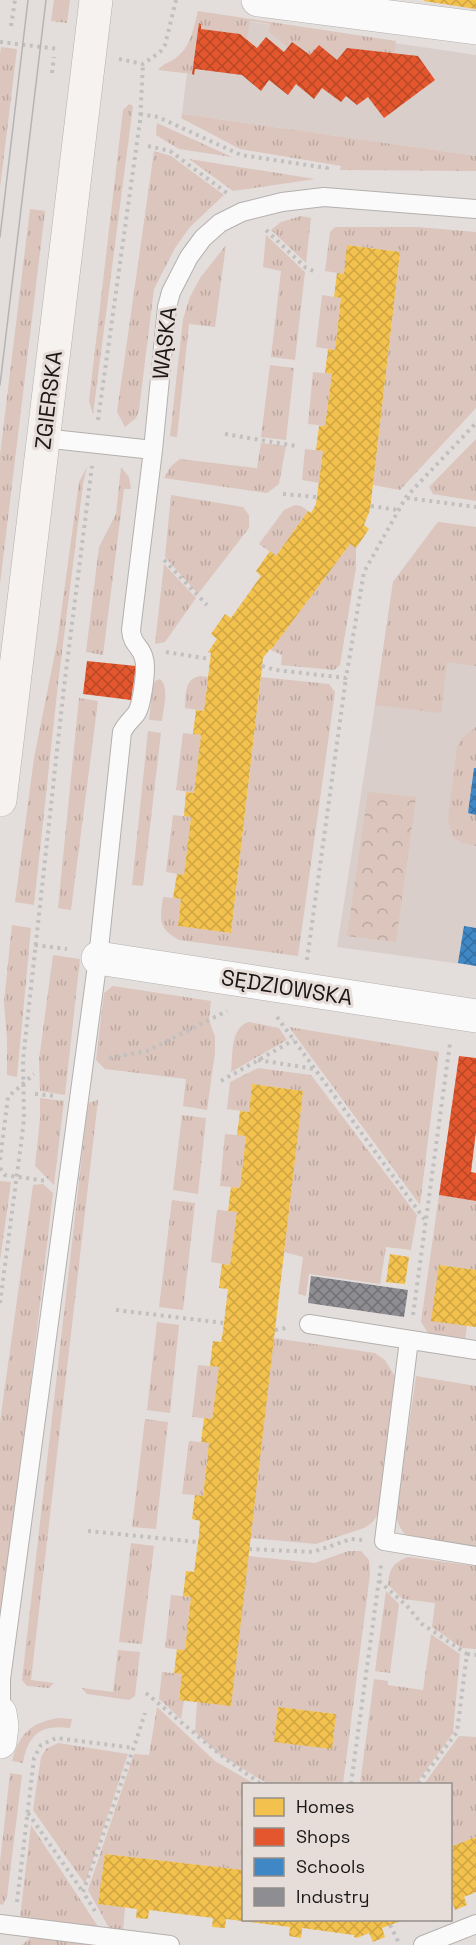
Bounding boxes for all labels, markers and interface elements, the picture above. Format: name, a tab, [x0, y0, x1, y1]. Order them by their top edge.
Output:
street label: WĄSKA	[146, 305, 182, 381]
street label: ZGIERSKA	[28, 349, 68, 451]
street label: SĘDZIOWSKA	[219, 963, 355, 1011]
legend	[242, 1783, 452, 1921]
text: Homes	[296, 1795, 355, 1818]
text: Shops	[296, 1825, 350, 1848]
text: Schools	[296, 1855, 365, 1878]
text: Industry	[296, 1885, 369, 1908]

